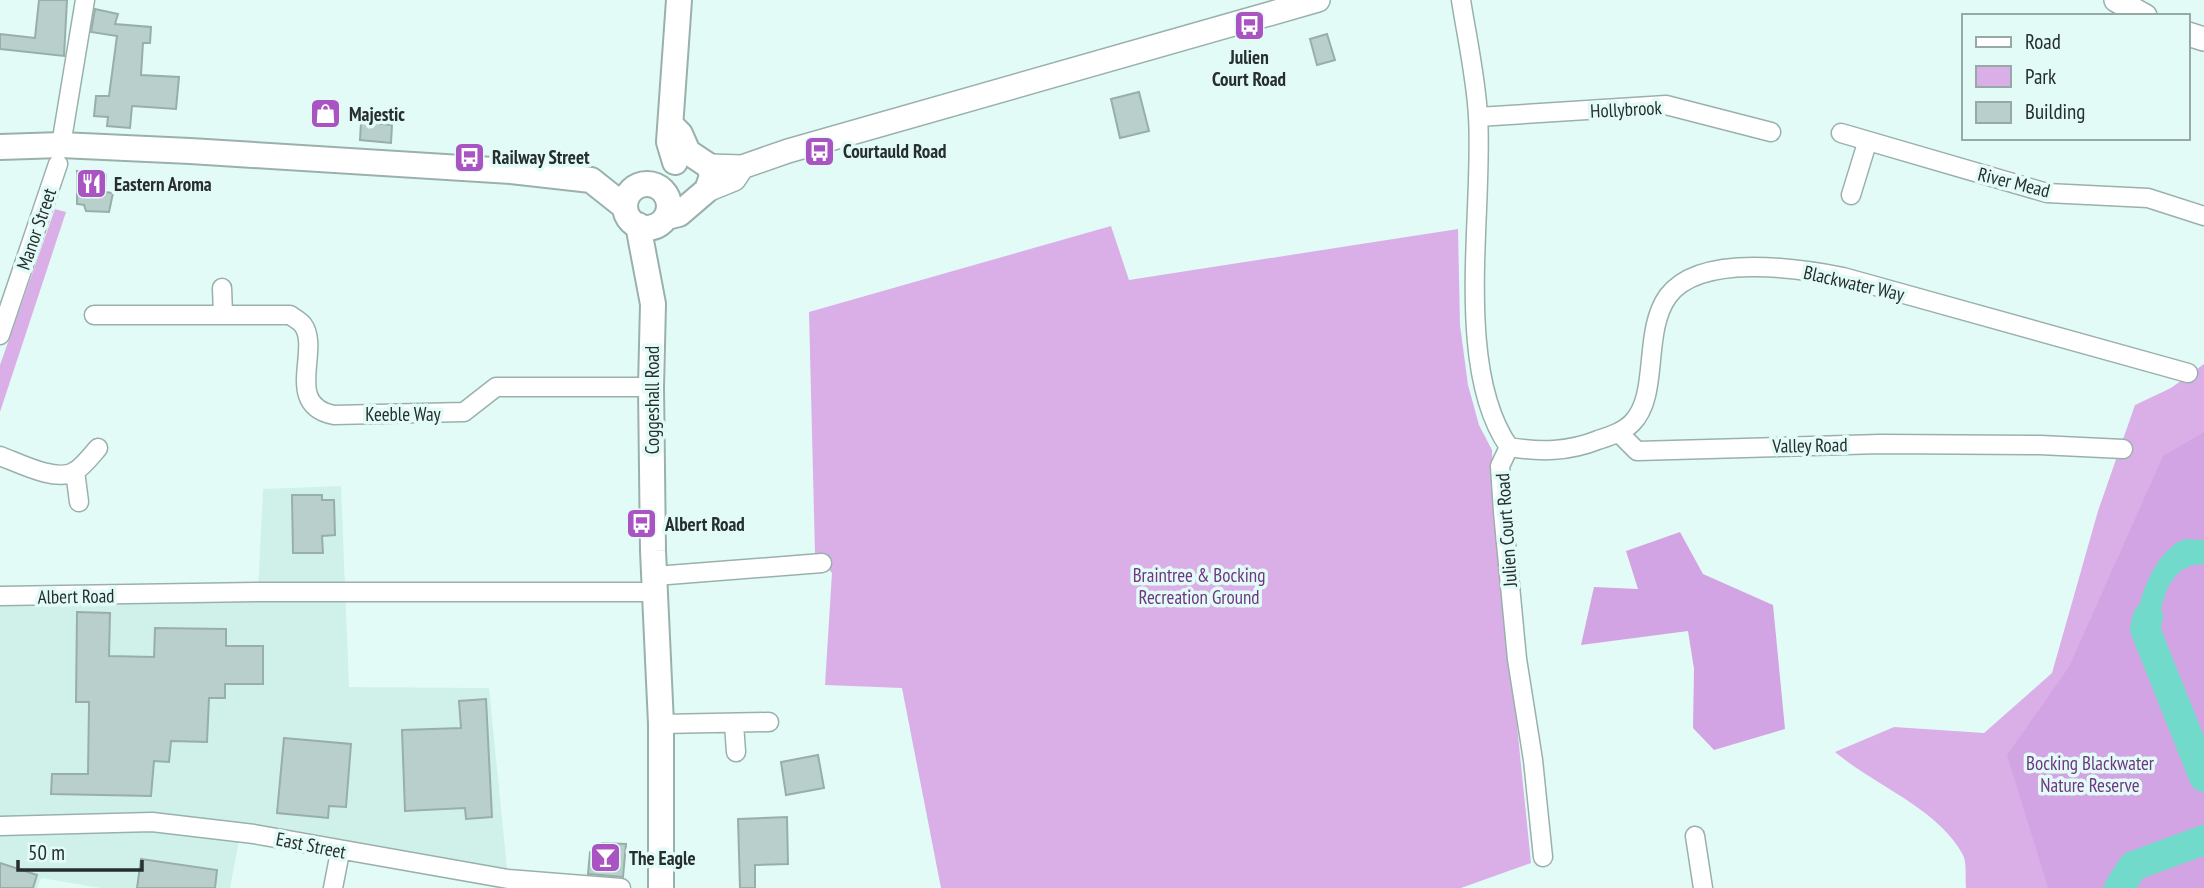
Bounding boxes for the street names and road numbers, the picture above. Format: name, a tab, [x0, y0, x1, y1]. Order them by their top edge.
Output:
street label: Hollybrook	[1590, 95, 1663, 123]
street label: River Mead	[1975, 161, 2053, 203]
street label: Manor Street	[11, 184, 61, 273]
street label: Blackwater Way	[1801, 260, 1908, 306]
street label: Coggeshall Road	[640, 346, 664, 454]
street label: Keeble Way	[365, 402, 441, 426]
street label: Valley Road	[1771, 432, 1848, 458]
street label: Julien Court Road	[1490, 473, 1522, 588]
street label: Albert Road	[37, 583, 115, 609]
street label: East Street	[274, 826, 349, 864]

